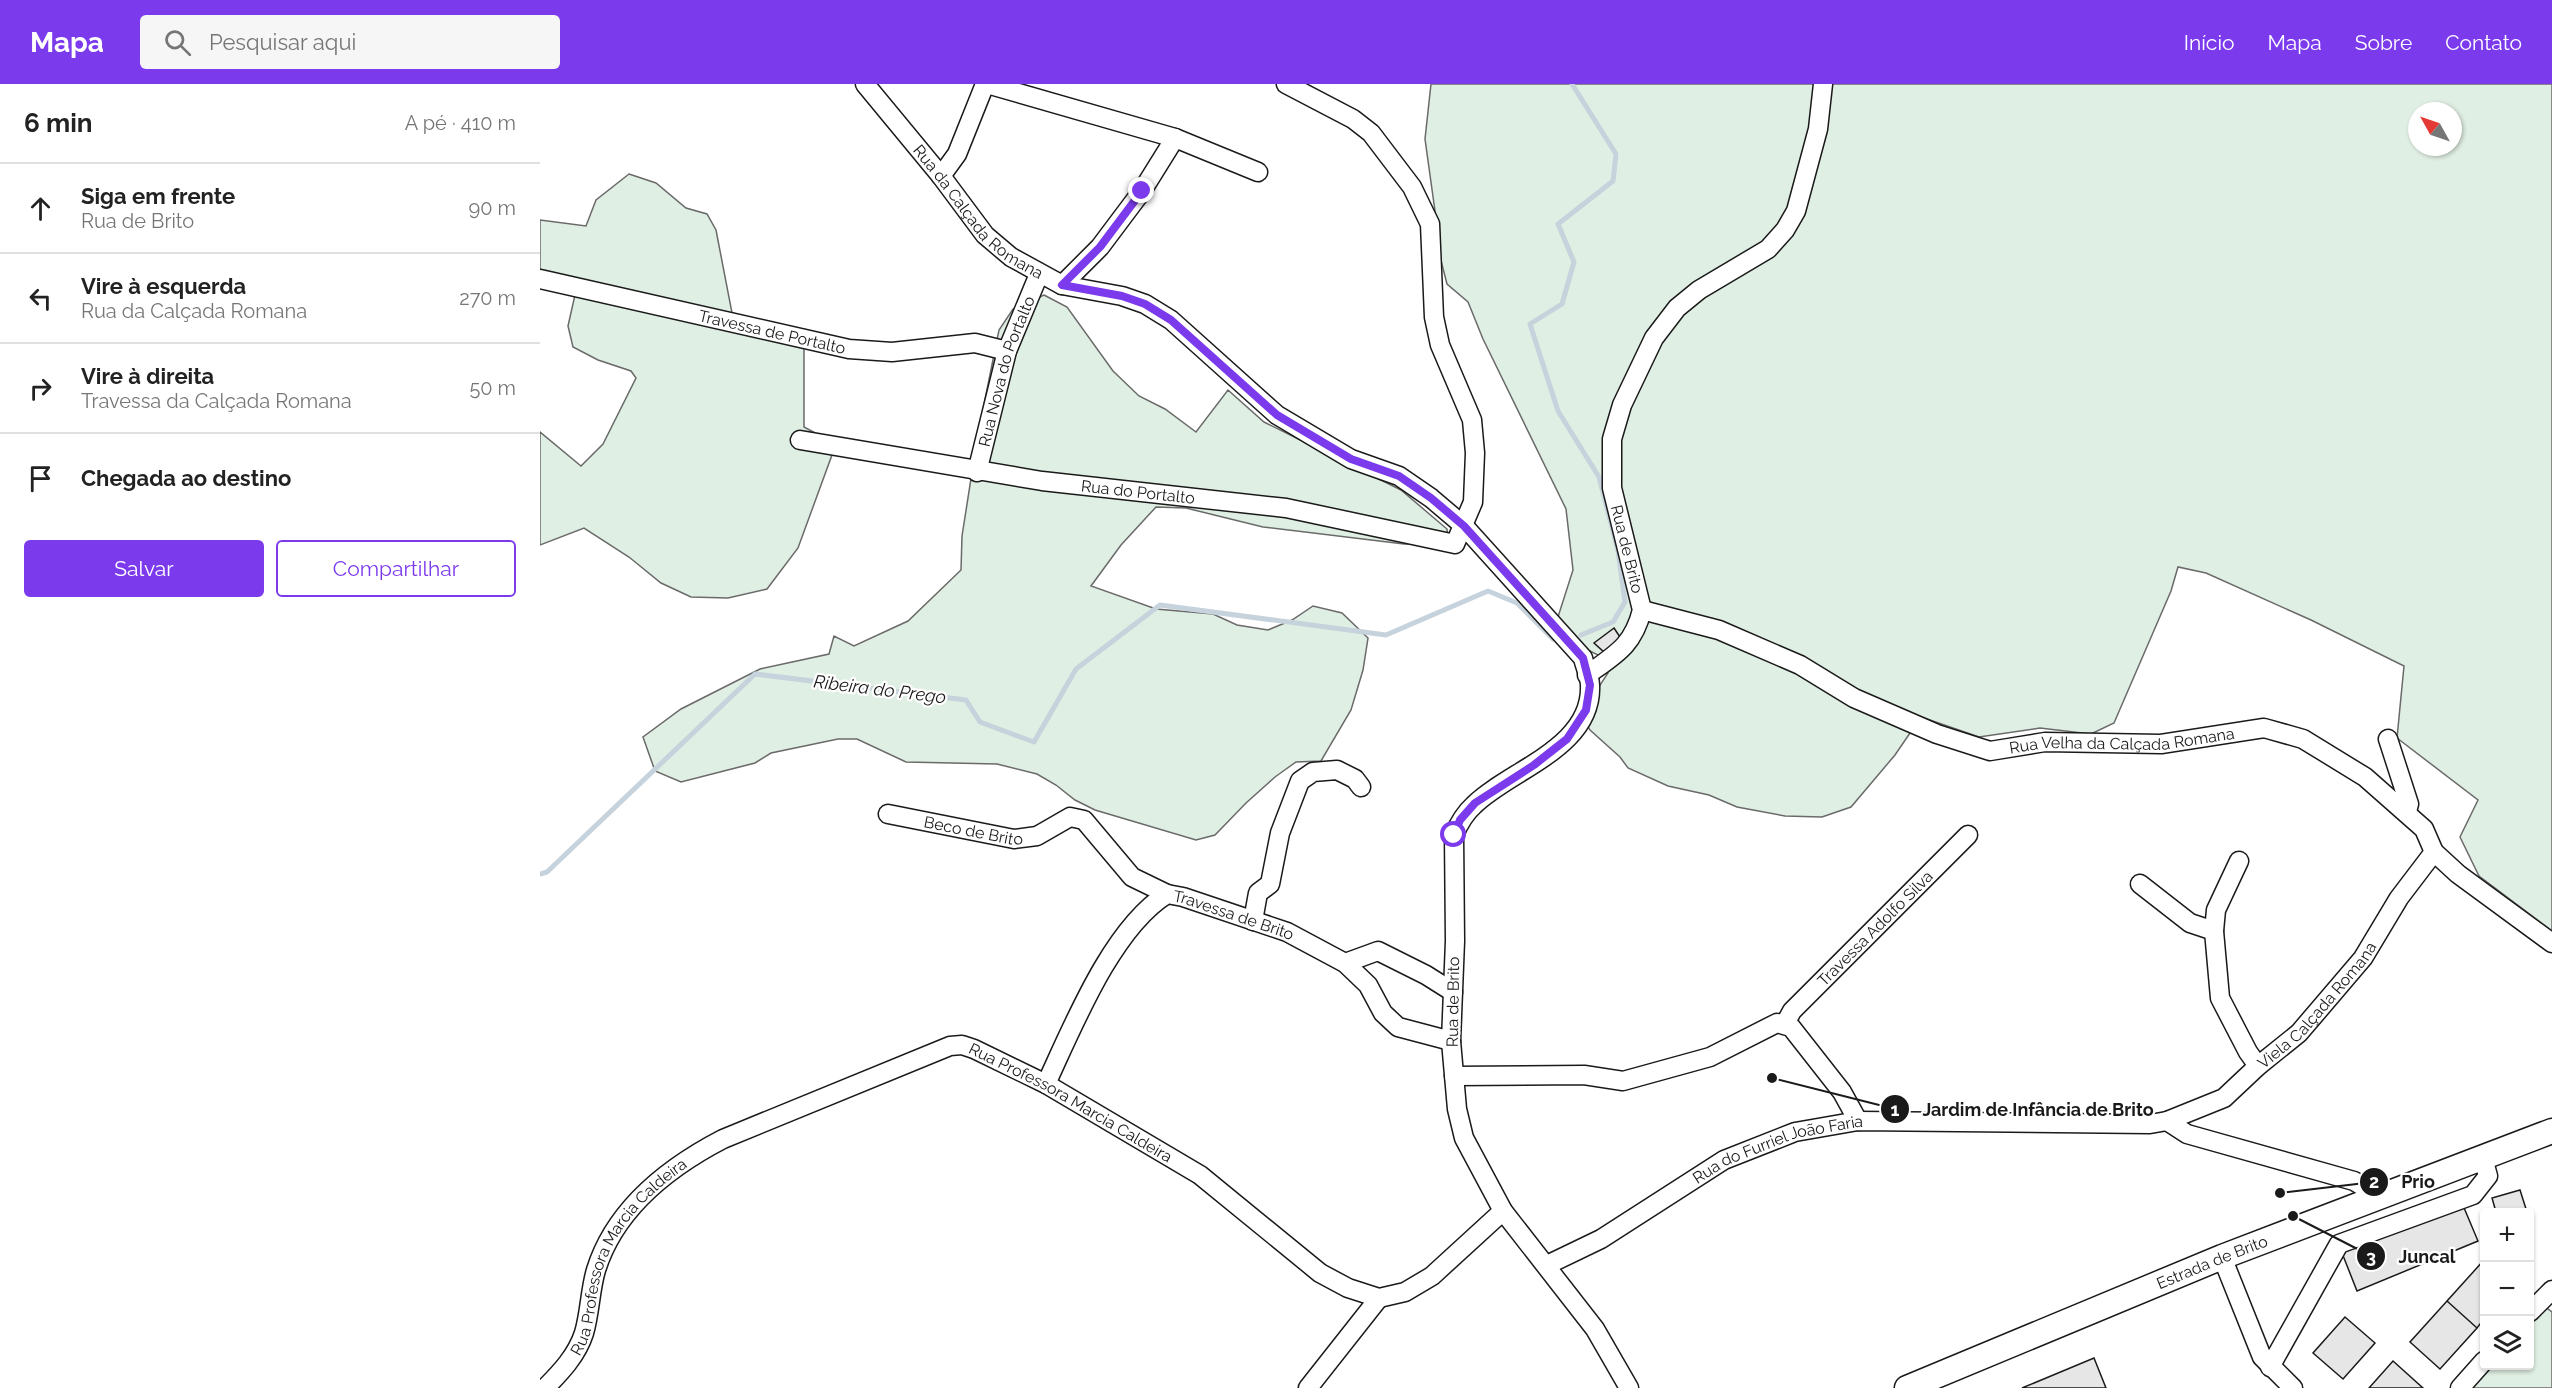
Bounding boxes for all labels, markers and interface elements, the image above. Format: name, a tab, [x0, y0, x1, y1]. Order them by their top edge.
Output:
search box	[140, 15, 560, 69]
text: Mapa	[30, 26, 104, 59]
icon: search	[161, 26, 194, 59]
text: Pesquisar aqui	[209, 29, 356, 55]
text: Início	[2184, 30, 2234, 55]
text: Mapa	[2267, 30, 2322, 55]
text: Sobre	[2355, 30, 2412, 55]
text: Contato	[2445, 30, 2522, 55]
north arrow	[2408, 102, 2462, 156]
text: 6 min	[24, 108, 93, 138]
text: A pé · 410 m	[405, 111, 516, 135]
street label: Rua da Calçada Romana	[910, 141, 1047, 282]
route end	[1128, 177, 1154, 203]
text: Siga em frente	[81, 183, 235, 209]
icon: ahead	[24, 192, 57, 225]
text: 90 m	[469, 196, 516, 220]
text: Rua de Brito	[81, 209, 194, 233]
text: Vire à esquerda	[81, 273, 246, 299]
icon: left	[24, 282, 57, 315]
text: 270 m	[459, 286, 516, 310]
street label: Rua Nova do Portalto	[974, 293, 1038, 449]
text: Rua da Calçada Romana	[81, 299, 307, 323]
street label: Travessa de Portalto	[697, 306, 847, 357]
text: Vire à direita	[81, 363, 214, 389]
icon: right	[24, 372, 57, 405]
text: 50 m	[469, 376, 516, 400]
text: Travessa da Calçada Romana	[81, 389, 352, 413]
icon: arrive	[24, 462, 57, 495]
text: Chegada ao destino	[81, 465, 291, 491]
street label: Rua do Portalto	[1080, 476, 1196, 507]
street label: Rua de Brito	[1607, 503, 1647, 595]
button: Salvar	[24, 540, 264, 597]
button: Compartilhar	[276, 540, 516, 597]
water label: Ribeira do Prego	[813, 670, 947, 708]
street label: Rua Velha da Calçada Romana	[2008, 723, 2236, 757]
street label: Beco de Brito	[922, 812, 1024, 849]
route start	[1440, 821, 1466, 847]
street label: Travessa Adolfo Silva	[1813, 866, 1937, 990]
street label: Travessa de Brito	[1172, 886, 1298, 944]
street label: Viela Calçada Romana	[2254, 938, 2380, 1072]
street label: Rua de Brito	[1443, 957, 1463, 1047]
street label: Rua Professora Marcia Caldeira	[966, 1039, 1176, 1166]
callout: Jardim de Infância de Brito	[1880, 1091, 2165, 1127]
text: 1	[1891, 1099, 1900, 1120]
text: Jardim de Infância de Brito	[1922, 1099, 2154, 1120]
street label: Rua do Furriel João Faria	[1689, 1111, 1863, 1187]
street label: Rua Professora Marcia Caldeira	[566, 1154, 690, 1358]
callout: Prio	[2359, 1164, 2447, 1200]
text: 2	[2369, 1171, 2379, 1192]
text: Prio	[2401, 1171, 2435, 1192]
map controls	[2480, 1208, 2534, 1370]
button: +	[2480, 1208, 2534, 1262]
street label: Estrada de Brito	[2154, 1231, 2270, 1293]
callout: Juncal	[2356, 1238, 2467, 1274]
text: 3	[2366, 1246, 2376, 1267]
text: Juncal	[2399, 1246, 2456, 1267]
button: −	[2480, 1262, 2534, 1316]
button: layers	[2480, 1316, 2534, 1370]

